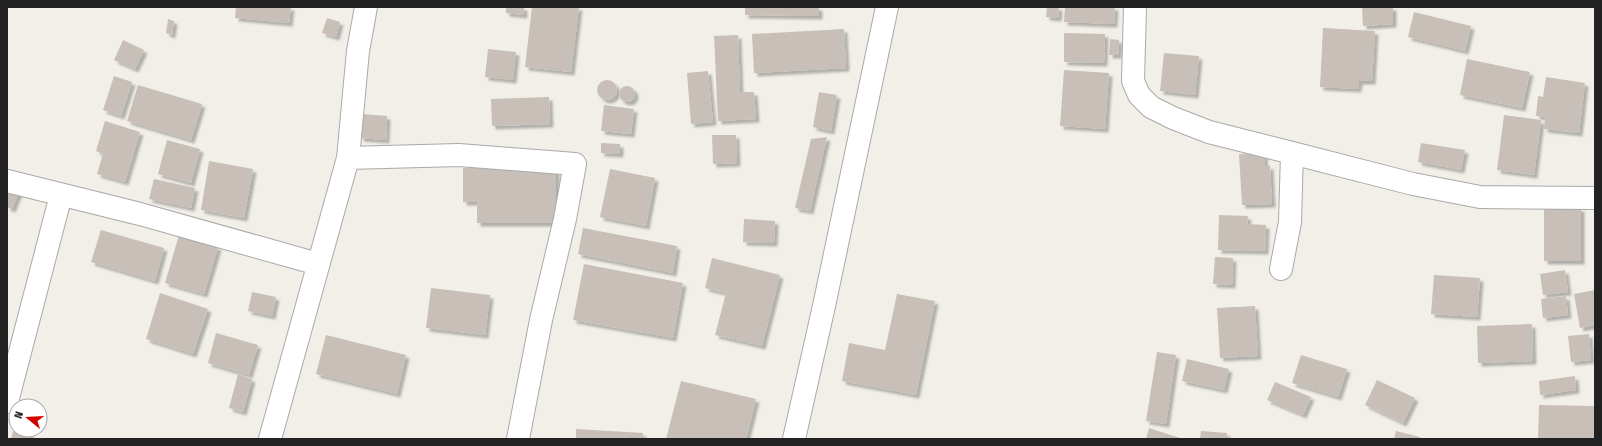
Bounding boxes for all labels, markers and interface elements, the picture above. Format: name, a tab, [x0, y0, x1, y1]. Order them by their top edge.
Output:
north arrow	[8, 398, 48, 438]
text: N	[12, 410, 26, 420]

